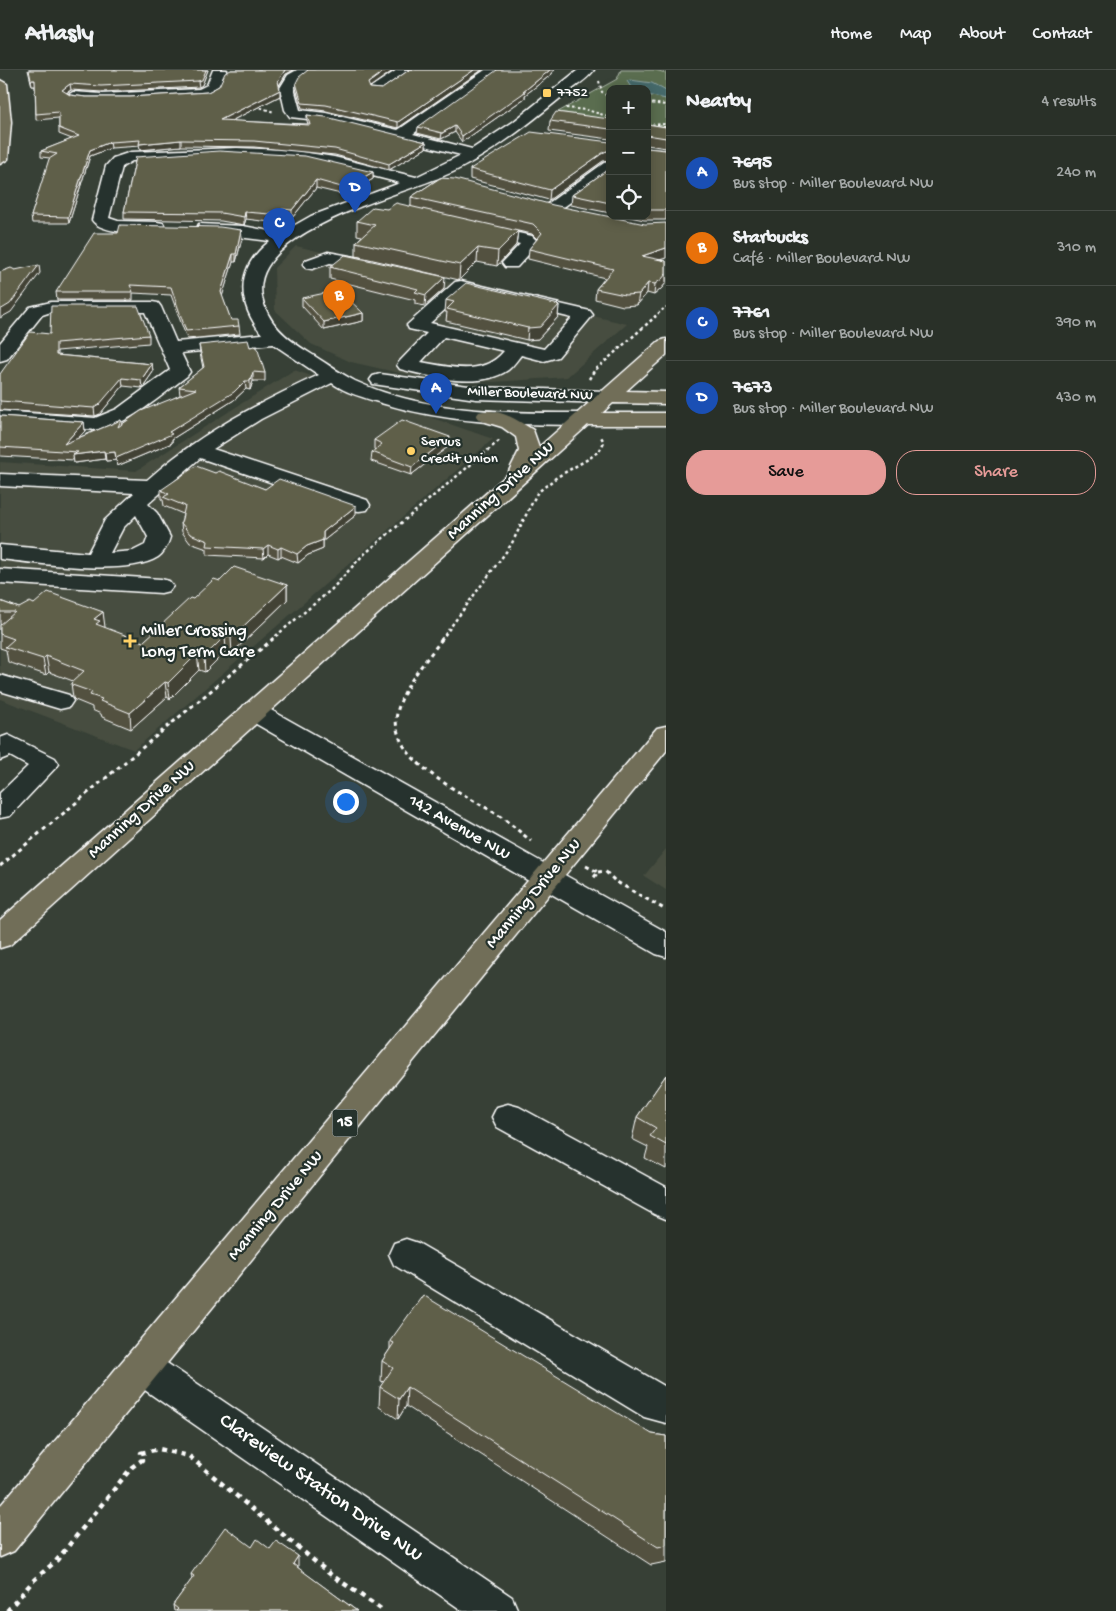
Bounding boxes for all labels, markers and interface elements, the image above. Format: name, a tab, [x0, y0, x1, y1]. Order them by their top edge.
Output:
text: Atlasly	[25, 20, 94, 49]
text: Home	[830, 24, 872, 45]
text: Map	[900, 24, 931, 45]
text: About	[959, 24, 1005, 45]
text: Contact	[1033, 24, 1091, 45]
place label: 7752	[556, 84, 588, 102]
map controls	[606, 85, 651, 220]
button: +	[606, 85, 651, 130]
marker: 7752	[541, 87, 553, 99]
text: Nearby	[686, 90, 751, 115]
text: 4 results	[1041, 93, 1096, 112]
button: −	[606, 130, 651, 175]
text: 7695	[733, 152, 772, 175]
text: A	[697, 164, 707, 183]
text: 240 m	[1056, 164, 1096, 183]
pin: D	[339, 172, 371, 213]
button: locate	[606, 175, 651, 220]
text: Bus stop · Miller Boulevard NW	[733, 175, 933, 194]
pin: C	[263, 208, 295, 249]
text: Starbucks	[733, 227, 808, 250]
text: B	[698, 239, 706, 258]
text: 310 m	[1057, 239, 1096, 258]
text: Café · Miller Boulevard NW	[733, 250, 910, 269]
pin: B	[323, 280, 355, 321]
text: 7761	[733, 302, 770, 325]
text: C	[698, 314, 706, 333]
text: 390 m	[1055, 314, 1096, 333]
text: Bus stop · Miller Boulevard NW	[733, 325, 933, 344]
pin: A	[420, 373, 452, 414]
text: 7673	[733, 377, 772, 400]
street label: Miller Boulevard NW	[467, 383, 593, 405]
text: D	[697, 389, 707, 408]
text: 430 m	[1056, 389, 1096, 408]
text: Bus stop · Miller Boulevard NW	[733, 400, 933, 419]
place label: Servus Credit Union	[421, 433, 498, 468]
street label: Manning Drive NW	[443, 437, 559, 545]
marker: Servus Credit Union	[405, 445, 417, 457]
button: Save	[686, 450, 886, 495]
button: Share	[896, 450, 1096, 495]
place label: Miller Crossing Long Term Care	[141, 621, 256, 663]
marker: Miller Crossing Long Term Care	[123, 634, 137, 648]
street label: Manning Drive NW	[84, 756, 200, 864]
your location	[333, 789, 359, 815]
street label: 142 Avenue NW	[403, 790, 514, 866]
street label: Manning Drive NW	[482, 835, 586, 953]
road number: 15	[332, 1110, 358, 1136]
street label: Manning Drive NW	[224, 1147, 328, 1265]
street label: Clareview Station Drive NW	[213, 1409, 427, 1569]

